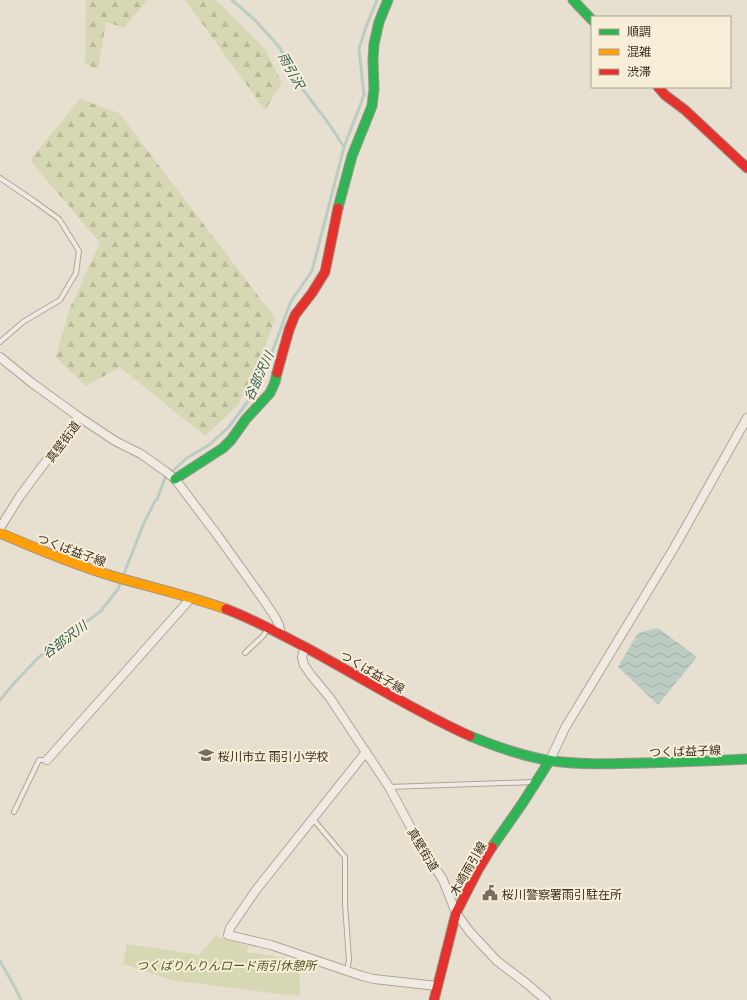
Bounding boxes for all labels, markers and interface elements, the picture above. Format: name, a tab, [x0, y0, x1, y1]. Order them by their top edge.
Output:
legend	[591, 16, 731, 88]
text: 順調	[627, 22, 651, 39]
text: 混雑	[627, 42, 651, 59]
water label: 雨引沢	[274, 48, 311, 93]
text: 渋滞	[627, 62, 651, 79]
water label: 谷部沢川	[238, 347, 278, 404]
street label: 真壁街道	[41, 417, 83, 465]
street label: つくば益子線	[35, 529, 109, 569]
water label: 谷部沢川	[38, 615, 92, 662]
street label: つくば益子線	[338, 646, 408, 696]
street label: つくば益子線	[649, 740, 721, 760]
school or university icon: 桜川市立 雨引小学校	[197, 746, 215, 764]
place label: 桜川市立 雨引小学校	[218, 747, 329, 764]
street label: 真壁街道	[404, 824, 444, 874]
street label: 木崎雨引線	[445, 838, 489, 898]
public building icon: 桜川警察署雨引駐在所	[481, 884, 499, 902]
place label: 桜川警察署雨引駐在所	[502, 885, 622, 902]
park label: つくばりんりんロード雨引休憩所	[136, 956, 318, 973]

